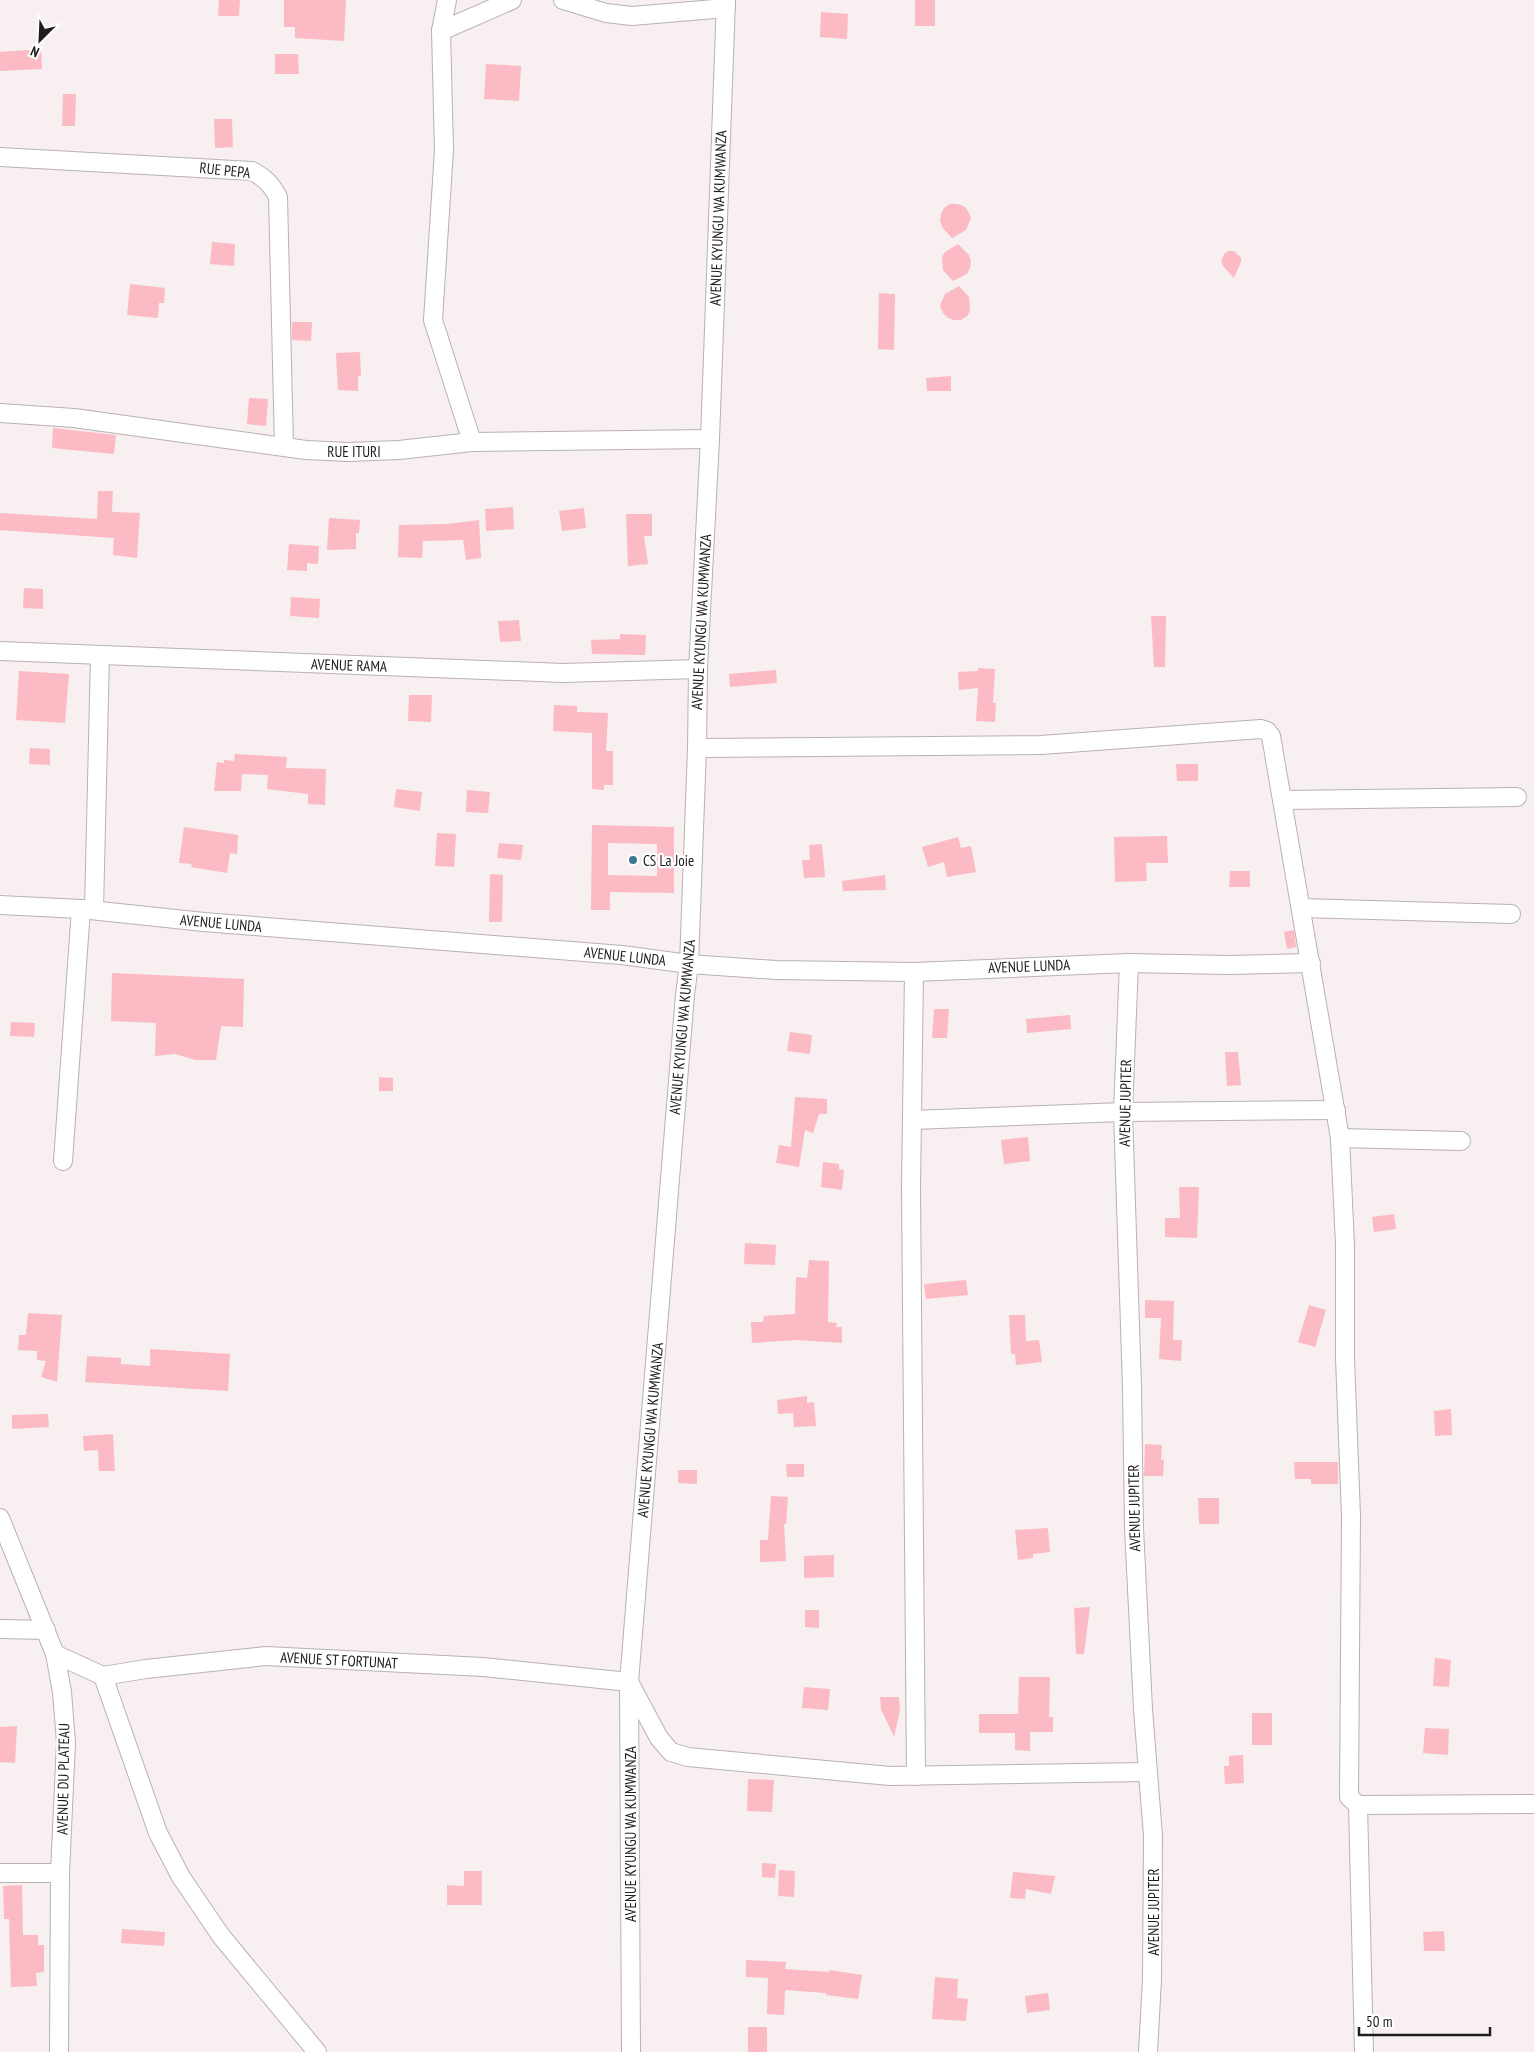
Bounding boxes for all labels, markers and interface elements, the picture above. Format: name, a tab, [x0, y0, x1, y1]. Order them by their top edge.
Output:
north arrow	[15, 15, 65, 65]
text: N	[28, 42, 42, 62]
street label: AVENUE KYUNGU WA KUMWANZA	[705, 129, 731, 306]
street label: RUE PEPA	[199, 158, 252, 182]
street label: RUE ITURI	[327, 442, 381, 461]
street label: AVENUE KYUNGU WA KUMWANZA	[687, 533, 715, 710]
street label: AVENUE RAMA	[311, 654, 388, 676]
place label: CS La Joie	[643, 851, 694, 870]
marker: CS La Joie	[627, 854, 639, 866]
street label: AVENUE LUNDA	[179, 910, 264, 936]
street label: AVENUE KYUNGU WA KUMWANZA	[665, 938, 699, 1115]
street label: AVENUE LUNDA	[583, 942, 668, 970]
street label: AVENUE LUNDA	[988, 955, 1071, 977]
street label: AVENUE JUPITER	[1115, 1059, 1135, 1147]
street label: AVENUE KYUNGU WA KUMWANZA	[633, 1341, 667, 1518]
street label: AVENUE JUPITER	[1124, 1464, 1144, 1552]
street label: AVENUE ST FORTUNAT	[280, 1647, 399, 1673]
street label: AVENUE DU PLATEAU	[53, 1723, 73, 1835]
street label: AVENUE KYUNGU WA KUMWANZA	[621, 1745, 640, 1922]
street label: AVENUE JUPITER	[1144, 1868, 1163, 1956]
scale bar	[1359, 2004, 1490, 2036]
text: 50 m	[1366, 2012, 1392, 2031]

